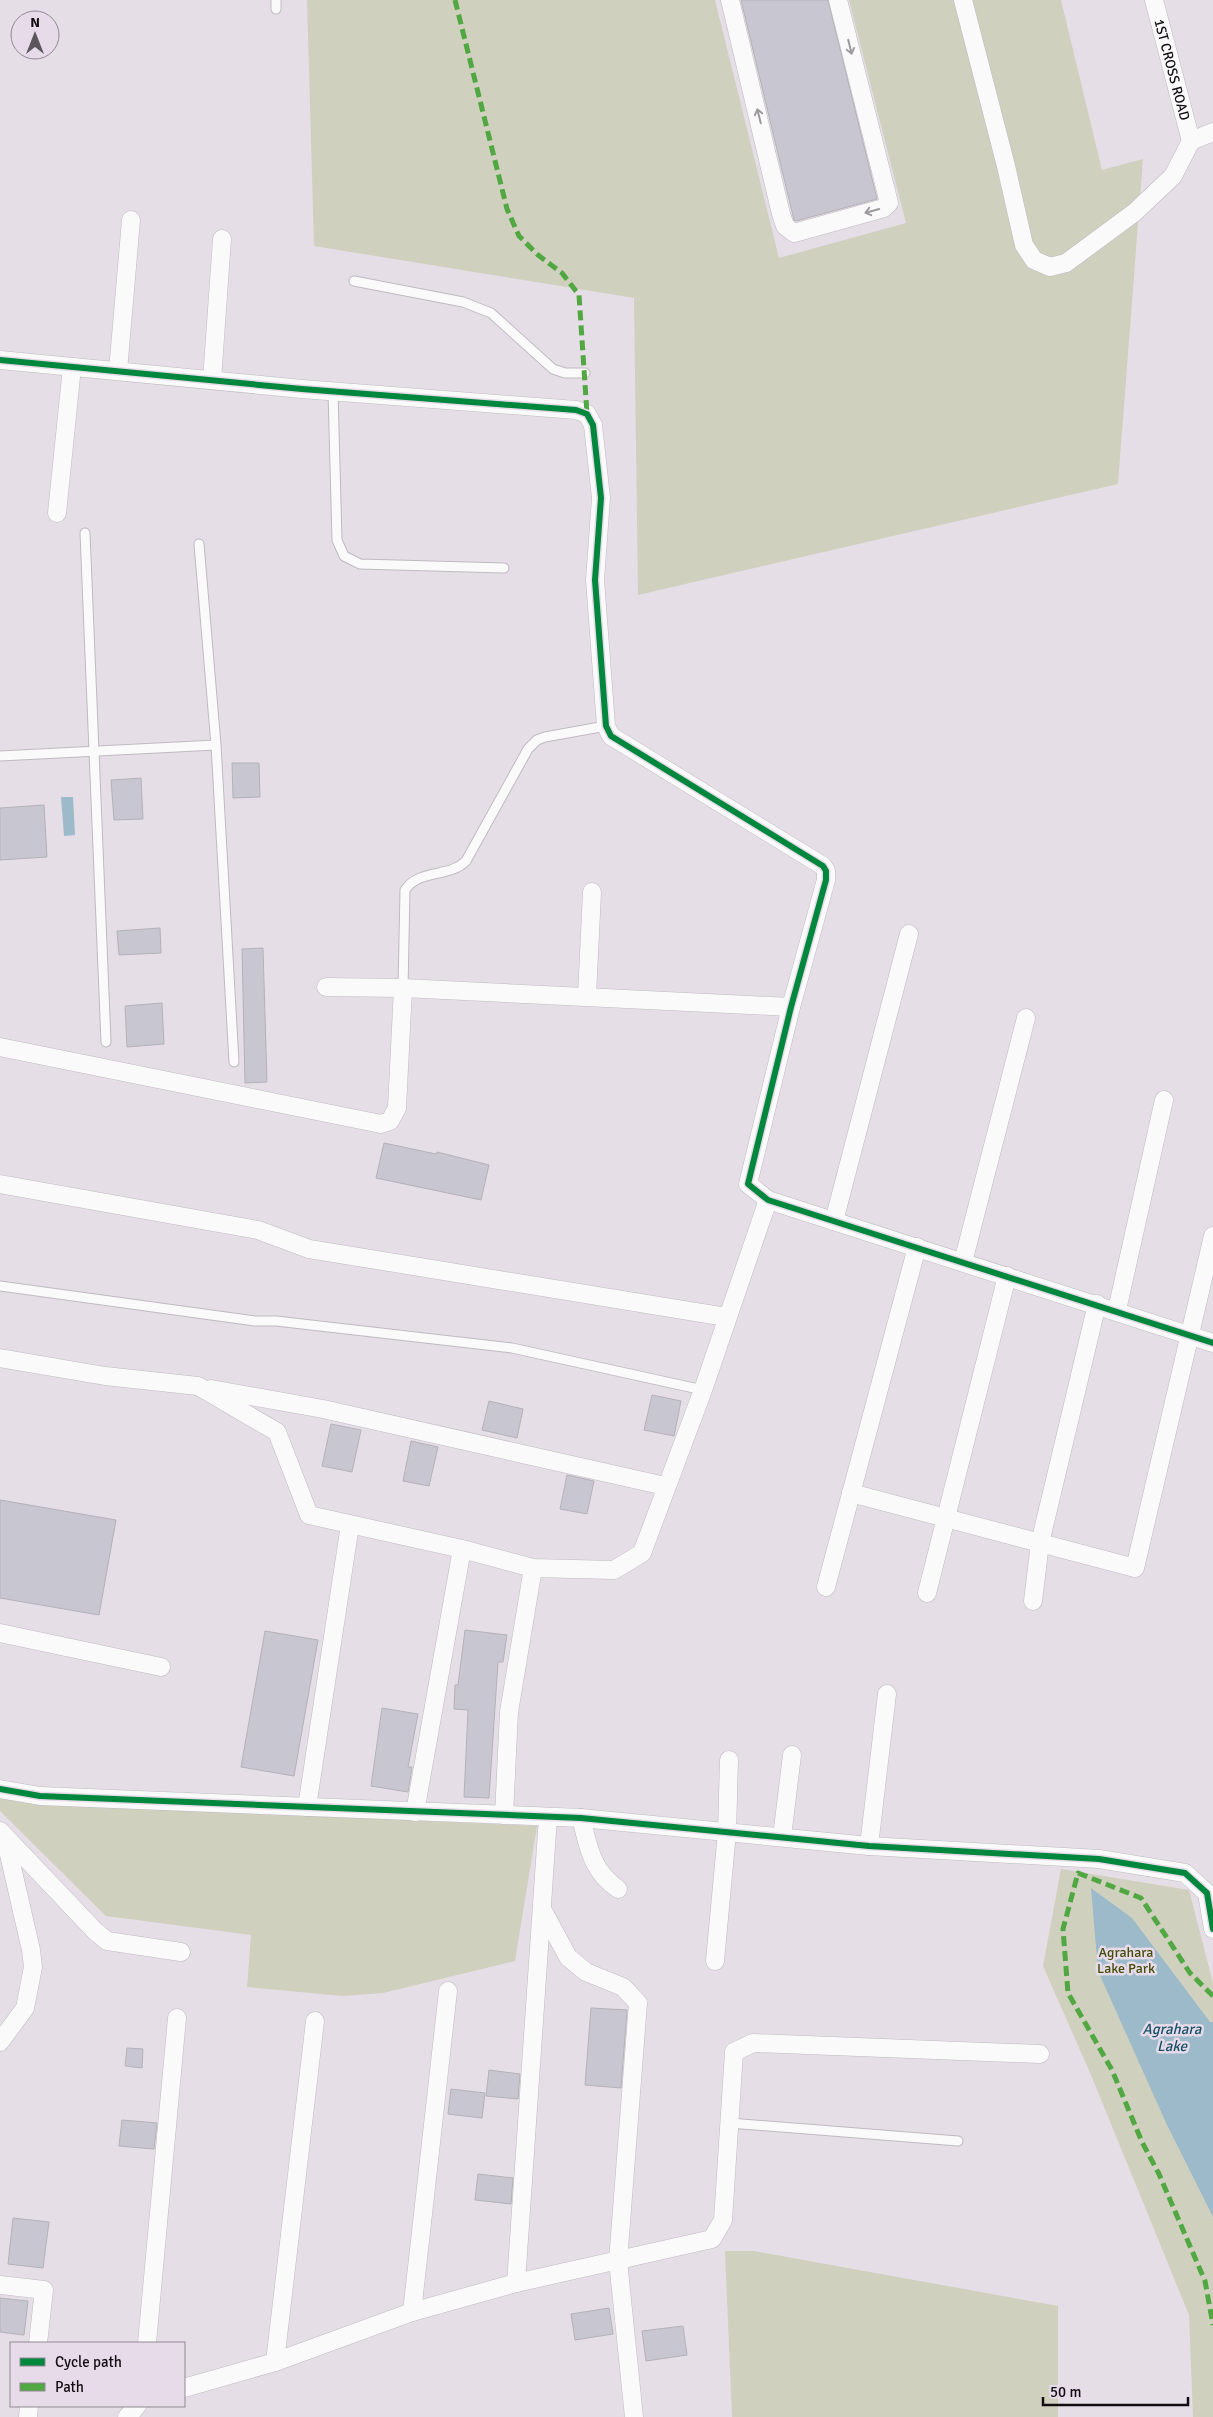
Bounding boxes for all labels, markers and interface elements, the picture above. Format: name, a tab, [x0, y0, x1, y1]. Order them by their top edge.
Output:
north arrow	[10, 10, 60, 60]
text: N	[30, 14, 40, 31]
street label: 1ST CROSS ROAD	[1151, 17, 1194, 122]
one-way arrow	[846, 39, 855, 55]
one-way arrow	[754, 108, 763, 124]
one-way arrow	[864, 207, 880, 217]
park label: Agrahara Lake Park	[1097, 1944, 1155, 1977]
water label: Agrahara Lake	[1143, 2020, 1202, 2055]
legend	[10, 2342, 185, 2407]
text: Cycle path	[55, 2353, 122, 2371]
scale bar	[1043, 2374, 1188, 2406]
text: Path	[55, 2378, 84, 2396]
text: 50 m	[1050, 2383, 1081, 2401]

